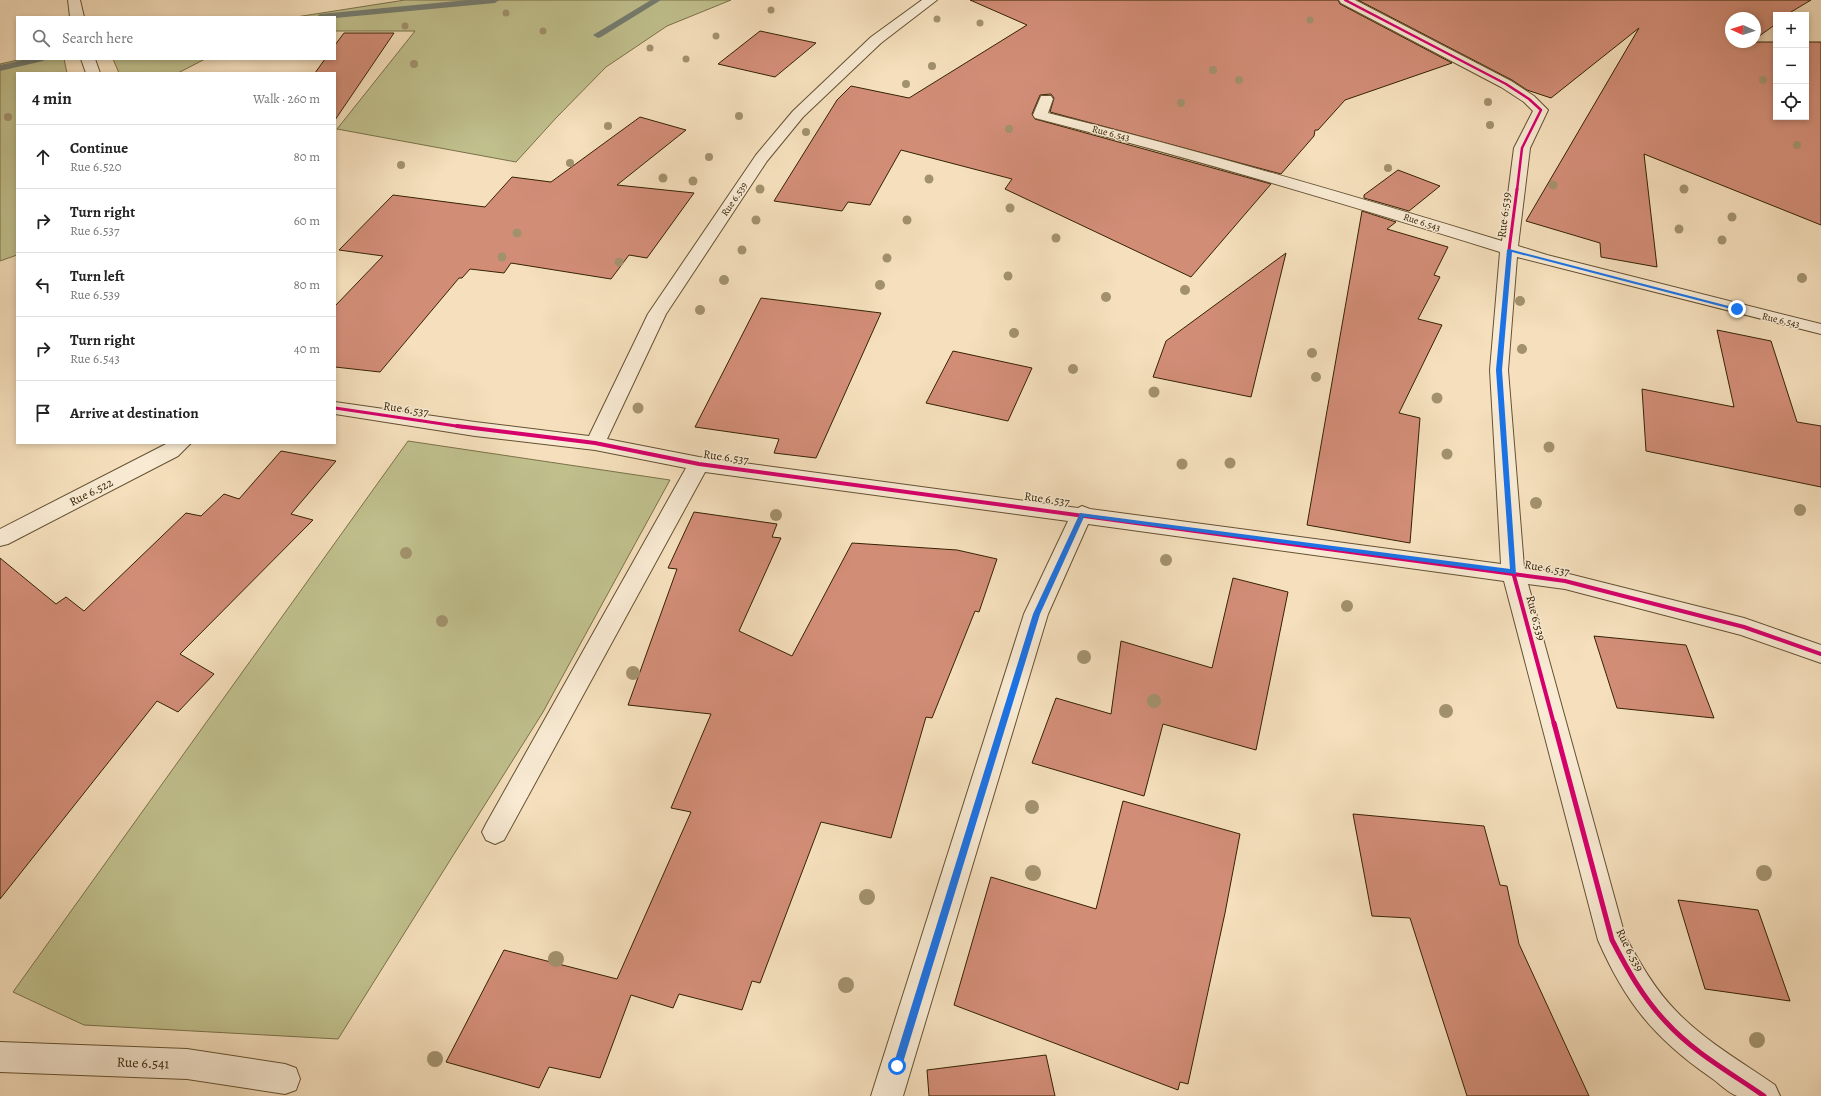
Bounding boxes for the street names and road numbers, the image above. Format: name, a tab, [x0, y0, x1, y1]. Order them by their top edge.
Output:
street label: Rue 6.543	[1091, 122, 1131, 144]
street label: Rue 6.539	[718, 179, 750, 219]
street label: Rue 6.539	[1493, 191, 1515, 239]
street label: Rue 6.543	[1402, 210, 1442, 234]
street label: Rue 6.543	[1761, 309, 1801, 331]
street label: Rue 6.537	[382, 398, 431, 421]
street label: Rue 6.537	[702, 446, 751, 468]
street label: Rue 6.522	[66, 474, 116, 510]
street label: Rue 6.537	[1023, 488, 1072, 510]
street label: Rue 6.537	[1523, 556, 1572, 580]
street label: Rue 6.539	[1522, 594, 1550, 642]
street label: Rue 6.539	[1612, 926, 1648, 974]
street label: Rue 6.541	[116, 1053, 170, 1073]

